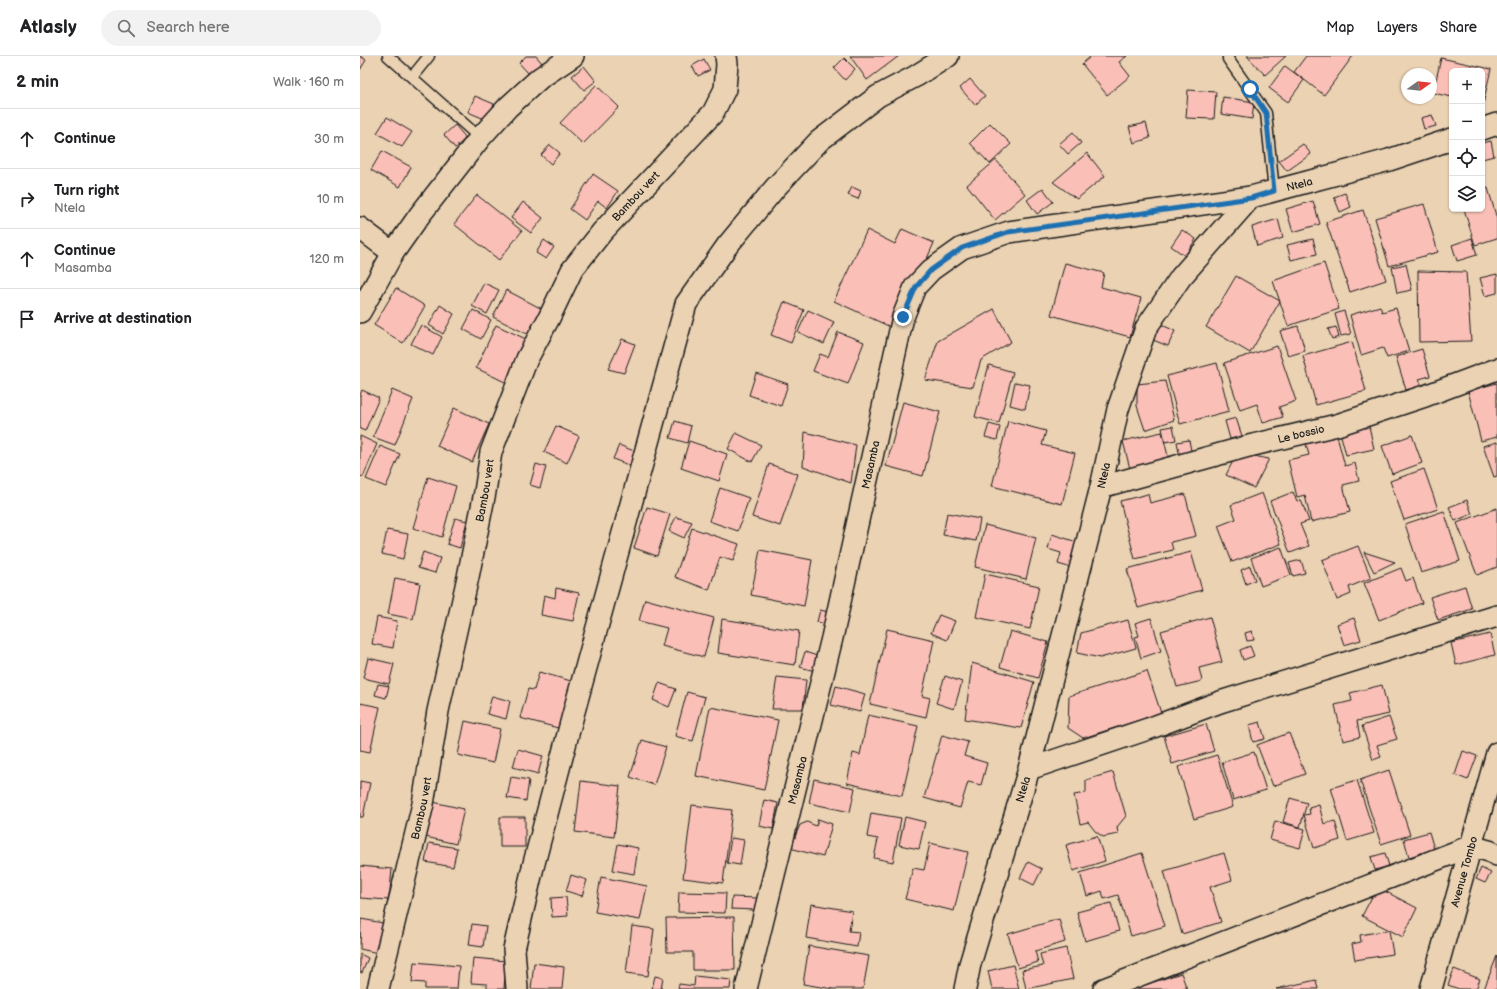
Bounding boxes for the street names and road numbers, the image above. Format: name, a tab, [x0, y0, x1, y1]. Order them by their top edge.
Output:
street label: Bambou vert	[609, 168, 663, 224]
street label: Ntela	[1285, 175, 1314, 194]
street label: Le bossio	[1276, 422, 1326, 446]
street label: Masamba	[859, 439, 882, 490]
street label: Bambou vert	[473, 458, 497, 523]
street label: Ntela	[1095, 461, 1113, 490]
street label: Masamba	[785, 755, 810, 806]
street label: Bambou vert	[409, 775, 434, 841]
street label: Ntela	[1013, 775, 1033, 804]
street label: Avenue Tombo	[1448, 835, 1480, 909]

